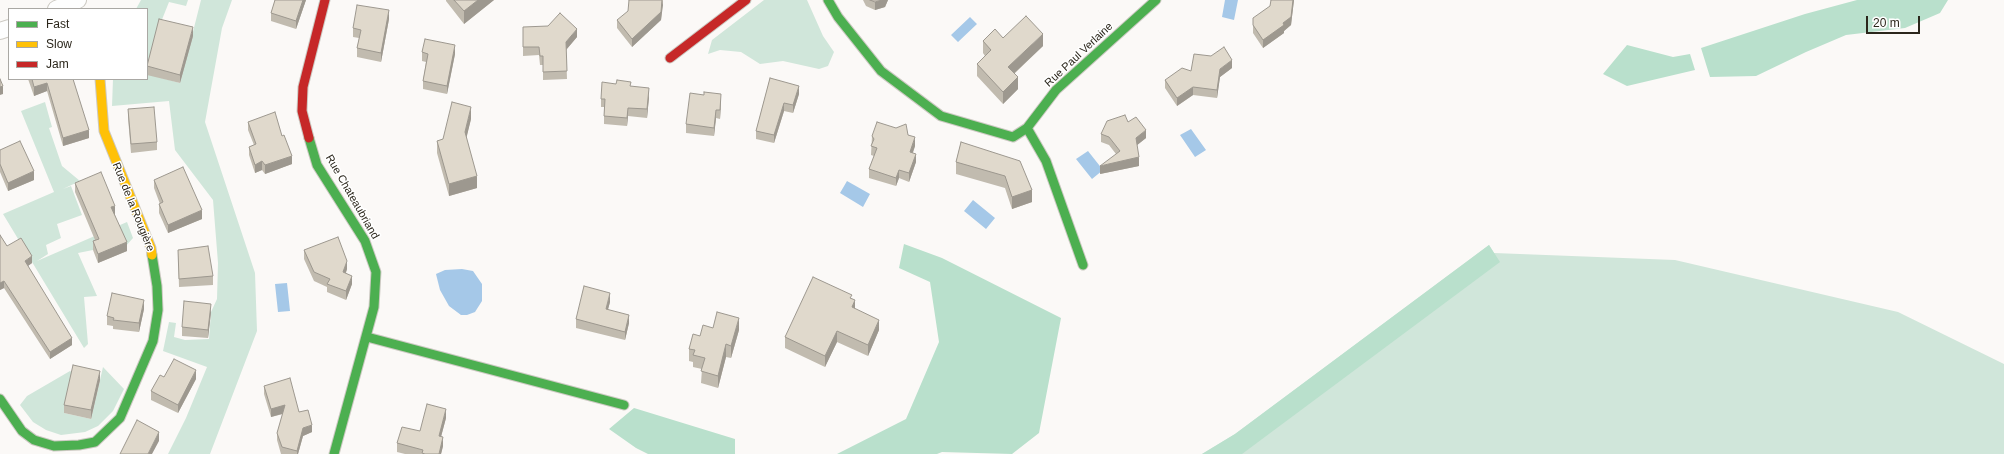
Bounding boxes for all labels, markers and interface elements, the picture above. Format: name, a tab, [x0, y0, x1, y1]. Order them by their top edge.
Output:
legend	[8, 8, 148, 80]
scale bar	[1868, 8, 1922, 34]
text: 20 m	[1873, 16, 1900, 30]
text: Fast	[46, 17, 69, 31]
street label: Rue Paul Verlaine	[1042, 20, 1116, 90]
text: Slow	[46, 37, 72, 51]
text: Jam	[46, 57, 69, 71]
street label: Rue Chateaubriand	[322, 152, 382, 242]
street label: Rue de la Rougière	[109, 161, 157, 253]

